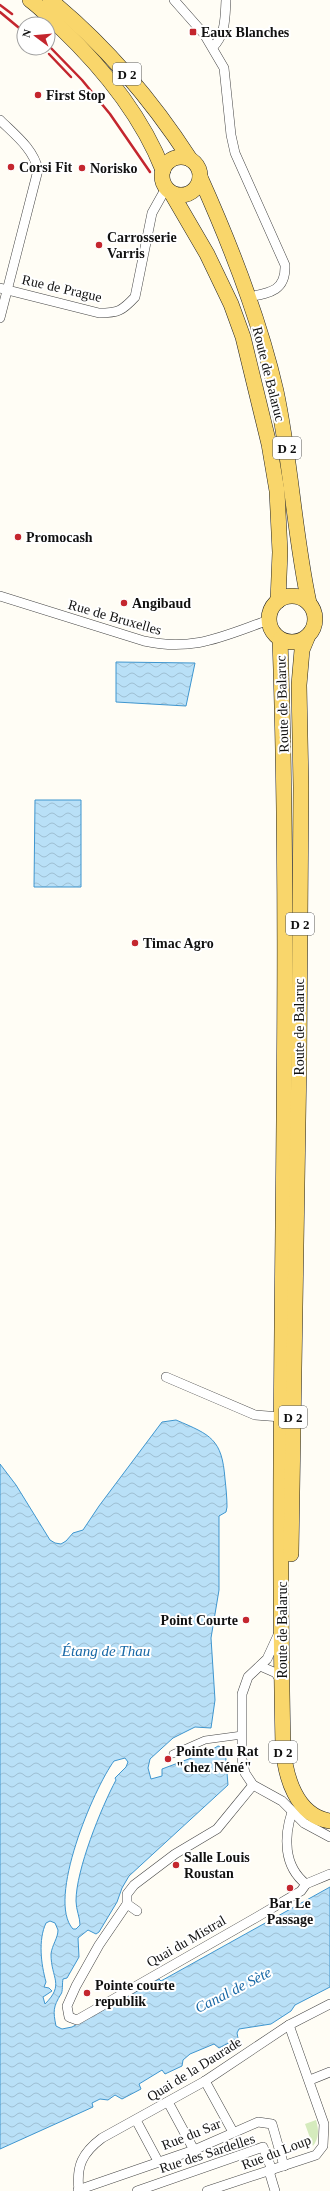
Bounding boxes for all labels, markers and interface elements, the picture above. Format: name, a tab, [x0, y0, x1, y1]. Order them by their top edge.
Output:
north arrow	[16, 16, 56, 56]
place label: Eaux Blanches	[201, 25, 290, 40]
marker: Eaux Blanches	[188, 27, 198, 37]
text: N	[20, 28, 33, 39]
road number: D 2	[113, 63, 141, 85]
place label: First Stop	[46, 88, 106, 103]
marker: First Stop	[33, 90, 43, 100]
place label: Corsi Fit	[19, 160, 73, 175]
place label: Norisko	[90, 161, 137, 176]
marker: Corsi Fit	[6, 162, 16, 172]
marker: Norisko	[77, 163, 87, 173]
place label: Carrosserie Varris	[107, 230, 177, 261]
marker: Carrosserie Varris	[94, 240, 104, 250]
street label: Rue de Prague	[20, 272, 103, 305]
street label: Route de Balaruc	[249, 325, 288, 423]
road number: D 2	[273, 437, 301, 459]
place label: Promocash	[26, 530, 93, 545]
marker: Promocash	[13, 532, 23, 542]
place label: Angibaud	[132, 596, 191, 611]
street label: Rue de Bruxelles	[66, 597, 163, 638]
marker: Angibaud	[119, 598, 129, 608]
street label: Route de Balaruc	[273, 655, 292, 753]
road number: D 2	[286, 913, 314, 935]
place label: Timac Agro	[143, 936, 214, 951]
marker: Timac Agro	[130, 938, 140, 948]
street label: Route de Balaruc	[292, 978, 307, 1076]
road number: D 2	[279, 1406, 307, 1428]
street label: Route de Balaruc	[275, 1581, 290, 1679]
place label: Point Courte	[161, 1613, 238, 1628]
marker: Point Courte	[241, 1615, 251, 1625]
water label: Étang de Thau	[61, 1643, 150, 1659]
road number: D 2	[269, 1741, 297, 1763]
place label: Pointe du Rat "chez Néné"	[176, 1744, 259, 1775]
marker: Pointe du Rat "chez Néné"	[163, 1754, 173, 1764]
place label: Salle Louis Roustan	[184, 1850, 250, 1881]
marker: Salle Louis Roustan	[171, 1860, 181, 1870]
marker: Bar Le Passage	[285, 1883, 295, 1893]
place label: Bar Le Passage	[267, 1896, 313, 1927]
street label: Quai du Mistral	[144, 1913, 228, 1970]
water label: Canal de Sète	[192, 1964, 274, 2016]
place label: Pointe courte republik	[95, 1978, 175, 2009]
marker: Pointe courte republik	[82, 1988, 92, 1998]
street label: Quai de la Daurade	[144, 2034, 244, 2105]
street label: Rue du Sar	[160, 2116, 223, 2153]
street label: Rue des Sardelles	[158, 2131, 257, 2176]
street label: Rue du Loup	[239, 2132, 313, 2173]

